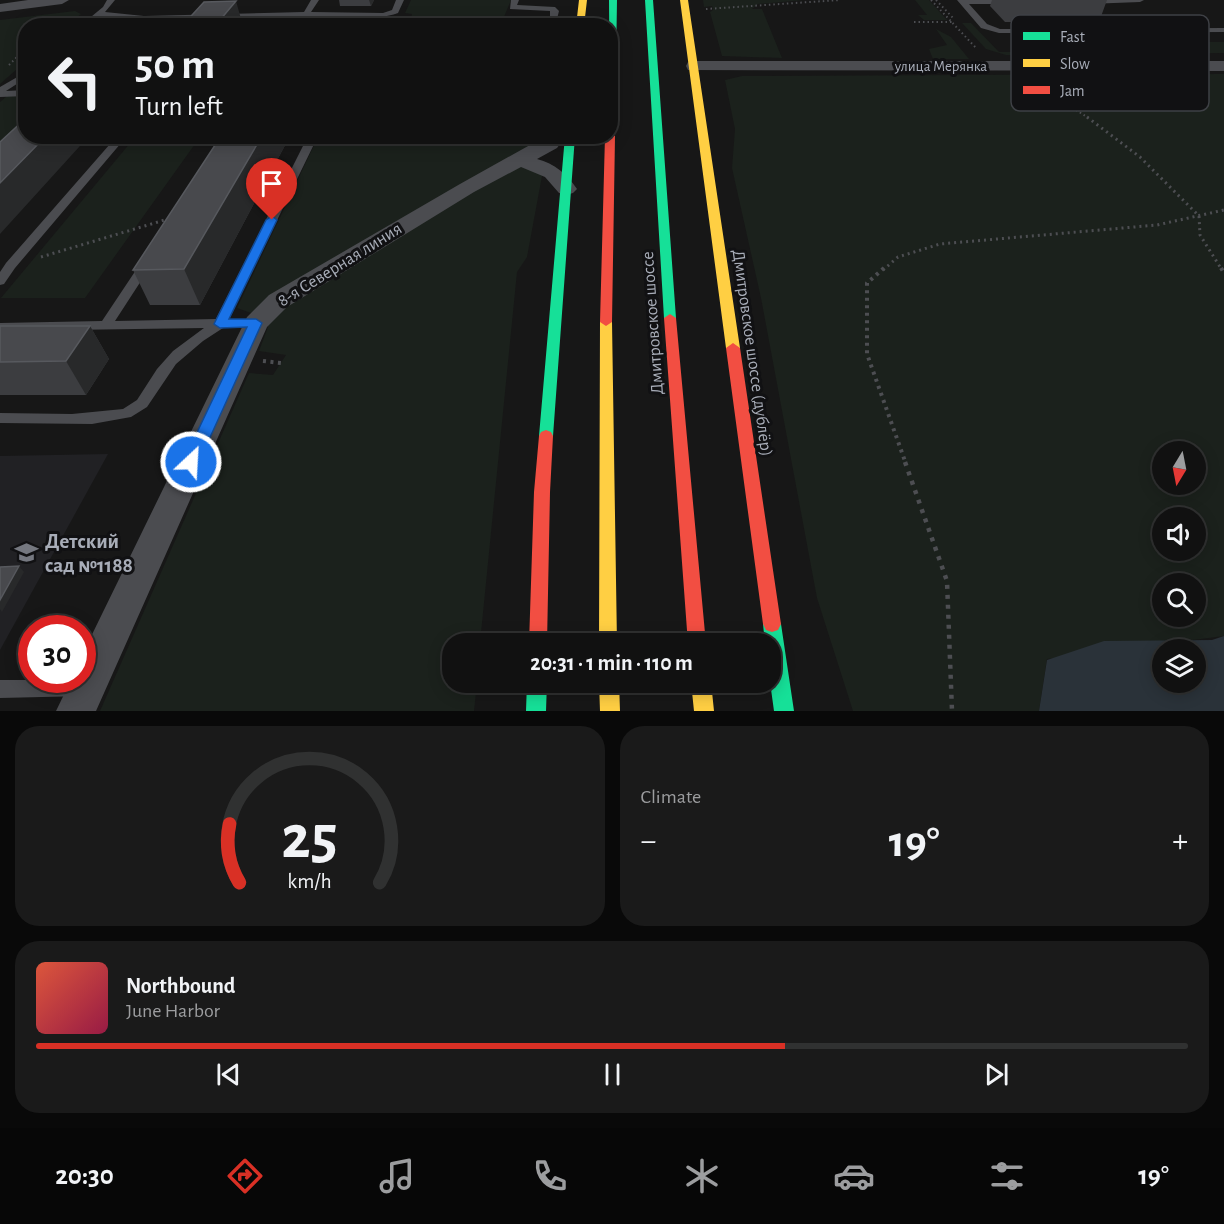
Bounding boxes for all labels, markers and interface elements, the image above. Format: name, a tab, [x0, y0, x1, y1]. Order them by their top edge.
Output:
legend	[1011, 15, 1209, 111]
text: Fast	[1060, 29, 1085, 45]
icon: left	[36, 42, 114, 120]
text: 50 m	[135, 44, 215, 86]
text: Slow	[1060, 56, 1090, 72]
street label: улица Мерянка	[894, 59, 987, 74]
text: Jam	[1060, 83, 1085, 99]
text: Turn left	[135, 93, 223, 120]
pin	[246, 158, 297, 220]
icon: arrive	[255, 167, 288, 200]
street label: 8-я Северная линия	[275, 220, 405, 310]
street label: Дмитровское шоссе (дублёр)	[729, 248, 776, 457]
street label: Дмитровское шоссе	[639, 251, 667, 395]
position arrow	[159, 430, 223, 494]
north arrow	[1152, 441, 1206, 495]
map controls	[1152, 441, 1206, 693]
button: sound	[1152, 507, 1206, 561]
place label: Детский сад №1188	[45, 531, 133, 576]
school or university icon: Детский сад №1188	[14, 540, 40, 566]
button: search	[1152, 573, 1206, 627]
speed limit sign: 30	[18, 615, 96, 693]
button: layers	[1152, 639, 1206, 693]
text: 20:31 · 1 min · 110 m	[530, 652, 693, 674]
text: Climate	[641, 787, 701, 807]
text: 25	[282, 807, 338, 869]
text: 19°	[889, 820, 940, 865]
text: −	[641, 825, 656, 858]
text: +	[1172, 825, 1188, 858]
text: km/h	[288, 871, 332, 892]
text: Northbound	[126, 975, 235, 997]
text: June Harbor	[126, 1001, 220, 1021]
icon: previous	[212, 1058, 245, 1091]
icon: pause	[596, 1058, 629, 1091]
icon: next	[980, 1058, 1013, 1091]
icon: directions	[224, 1155, 266, 1197]
icon: music	[376, 1155, 418, 1197]
icon: phone	[529, 1155, 571, 1197]
icon: climate	[681, 1155, 723, 1197]
icon: car	[833, 1155, 875, 1197]
icon: filters	[986, 1155, 1028, 1197]
text: 20:30	[55, 1162, 114, 1189]
text: 19°	[1138, 1162, 1169, 1189]

